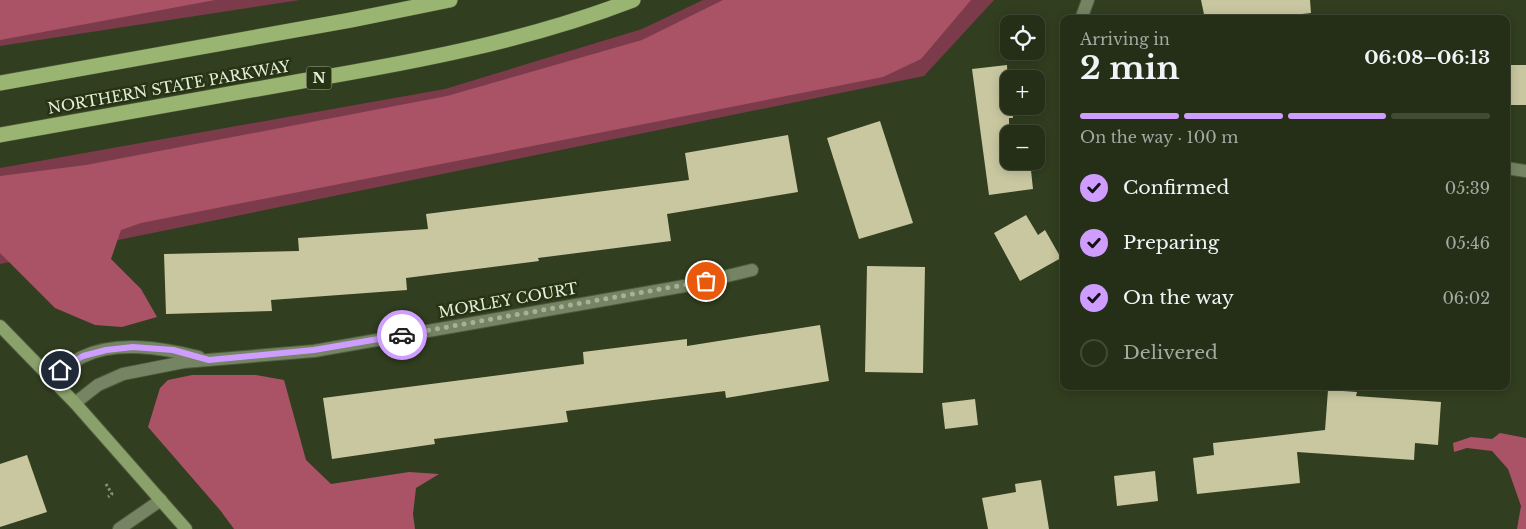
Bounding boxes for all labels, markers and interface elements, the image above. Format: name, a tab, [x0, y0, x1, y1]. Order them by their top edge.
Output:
map controls	[1000, 15, 1045, 170]
button: locate	[1000, 15, 1045, 60]
text: Arriving in	[1080, 29, 1170, 49]
text: 06:08–06:13	[1364, 46, 1490, 69]
text: 2 min	[1080, 48, 1180, 88]
street label: NORTHERN STATE PARKWAY	[46, 56, 293, 118]
road number: N	[306, 66, 332, 90]
button: +	[1000, 70, 1045, 115]
button: −	[1000, 125, 1045, 170]
text: On the way · 100 m	[1080, 127, 1238, 147]
icon: check	[1080, 174, 1108, 202]
text: Confirmed	[1123, 176, 1229, 199]
text: 05:39	[1445, 178, 1490, 198]
icon: check	[1080, 229, 1108, 257]
text: Preparing	[1123, 231, 1219, 254]
text: 05:46	[1445, 233, 1490, 253]
pin	[685, 260, 727, 302]
icon: bag	[692, 267, 720, 295]
street label: MORLEY COURT	[437, 278, 579, 322]
icon: check	[1080, 284, 1108, 312]
text: On the way	[1123, 286, 1234, 309]
text: 06:02	[1442, 288, 1490, 308]
courier	[377, 310, 427, 360]
icon: car	[388, 321, 416, 349]
text: Delivered	[1123, 341, 1218, 364]
pin	[39, 349, 81, 391]
icon: home	[46, 356, 74, 384]

